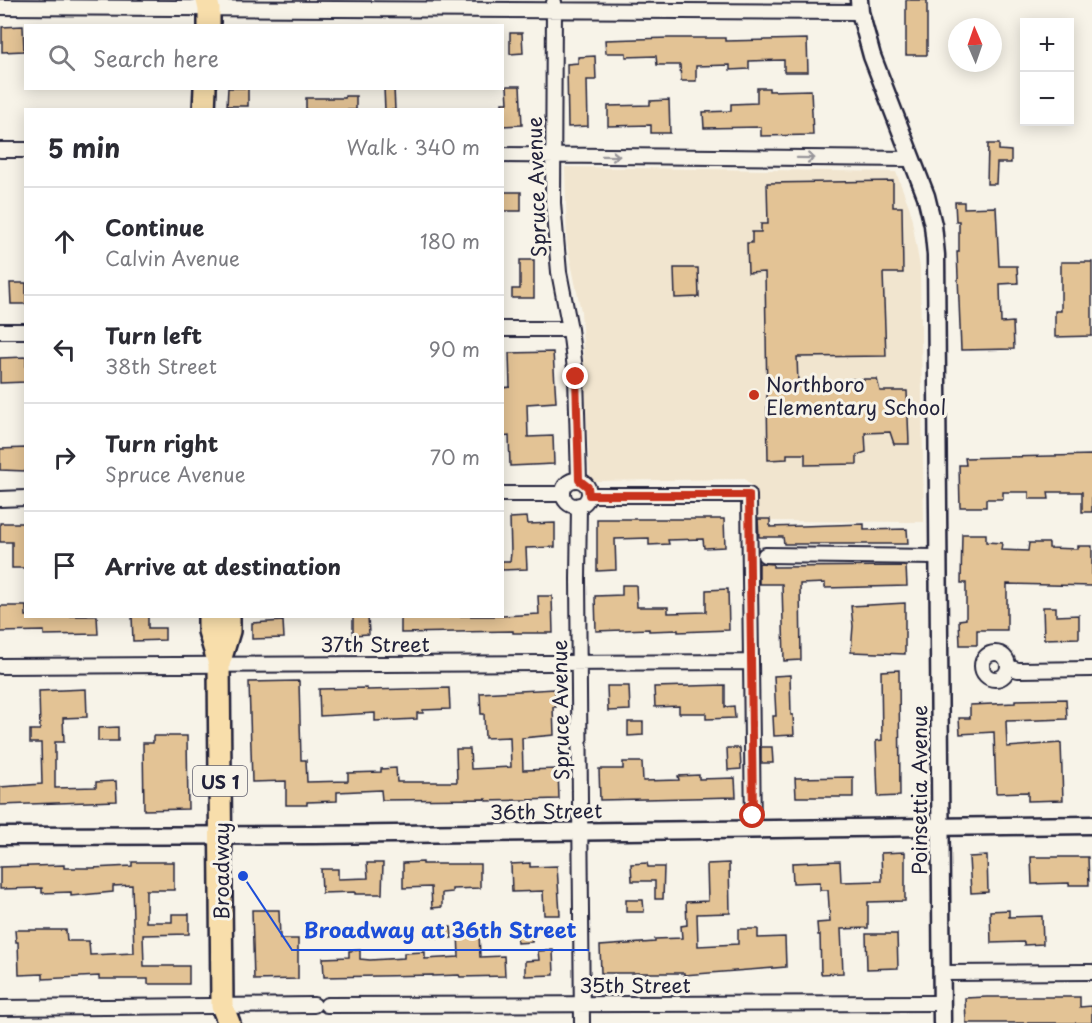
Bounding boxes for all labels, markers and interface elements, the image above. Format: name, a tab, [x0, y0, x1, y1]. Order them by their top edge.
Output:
north arrow	[948, 18, 1002, 72]
map controls	[1020, 18, 1074, 126]
button: +	[1020, 18, 1074, 72]
search box	[24, 24, 504, 90]
icon: search	[45, 41, 78, 74]
text: Search here	[93, 41, 219, 74]
button: −	[1020, 72, 1074, 126]
street label: Spruce Avenue	[519, 116, 553, 258]
text: 5 min	[48, 128, 120, 167]
text: Walk · 340 m	[347, 132, 480, 162]
one-way arrow	[601, 150, 621, 162]
one-way arrow	[796, 152, 816, 164]
text: Continue	[105, 210, 204, 243]
icon: ahead	[48, 225, 81, 258]
text: 180 m	[420, 226, 480, 256]
text: Calvin Avenue	[105, 243, 240, 273]
text: Turn left	[105, 318, 202, 351]
icon: left	[48, 333, 81, 366]
text: 90 m	[429, 334, 480, 364]
text: 38th Street	[105, 351, 217, 381]
route end	[562, 363, 588, 389]
place label: Northboro Elementary School	[766, 369, 946, 422]
marker: Northboro Elementary School	[747, 388, 761, 402]
text: Turn right	[105, 426, 218, 459]
icon: right	[48, 441, 81, 474]
text: 70 m	[430, 442, 480, 472]
text: Spruce Avenue	[105, 459, 246, 489]
icon: arrive	[48, 549, 81, 582]
text: Arrive at destination	[105, 549, 341, 582]
street label: 37th Street	[320, 629, 430, 659]
street label: Spruce Avenue	[544, 639, 576, 781]
street label: Poinsettia Avenue	[904, 705, 934, 875]
road number: US 1	[193, 766, 247, 796]
street label: 36th Street	[490, 795, 602, 827]
route start	[739, 802, 765, 828]
street label: Broadway	[206, 822, 236, 920]
callout: Broadway at 36th Street	[292, 911, 589, 950]
text: Broadway at 36th Street	[303, 913, 577, 945]
street label: 35th Street	[579, 970, 691, 1000]

